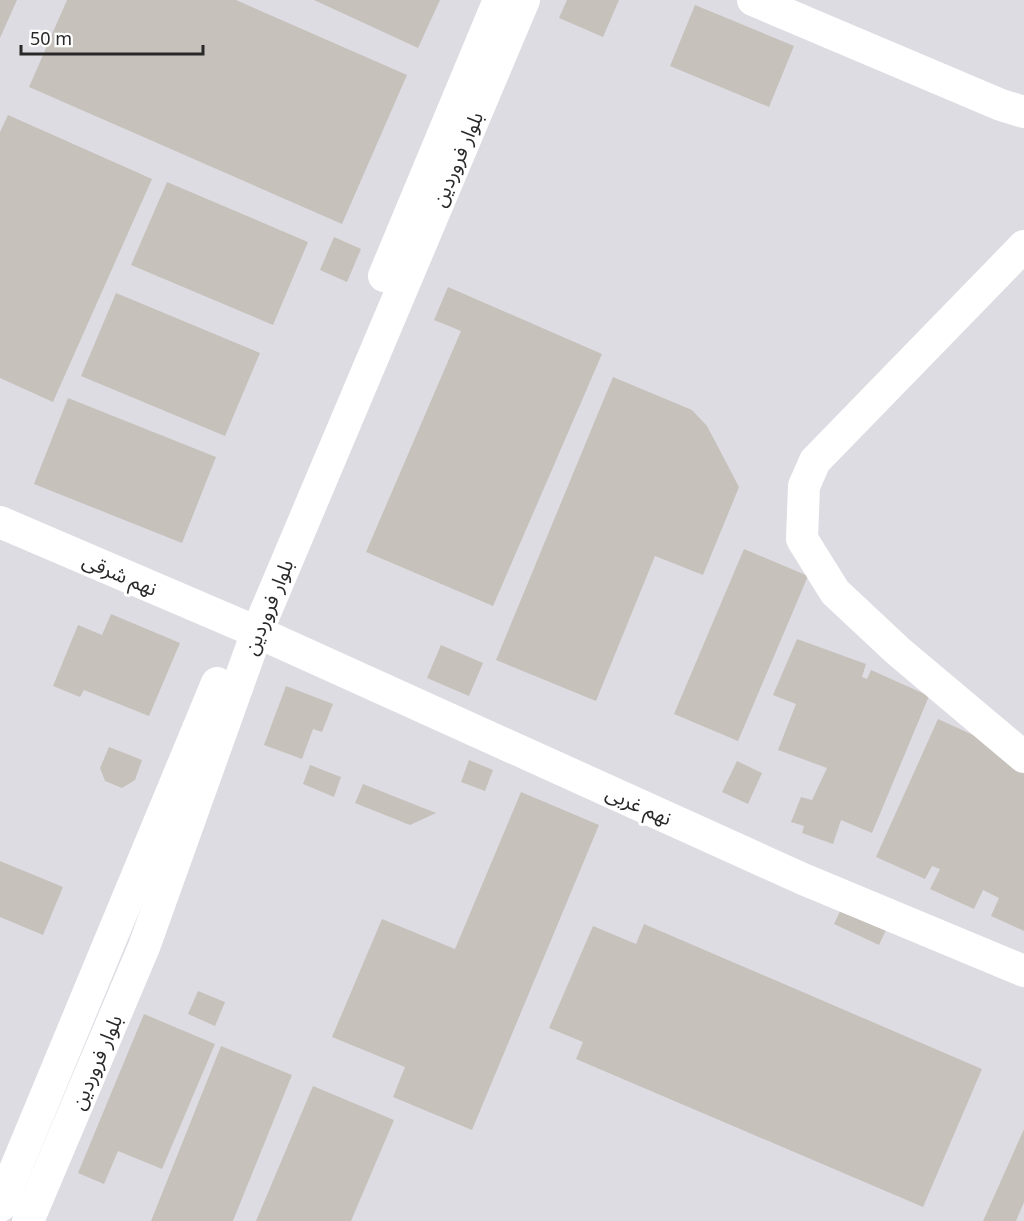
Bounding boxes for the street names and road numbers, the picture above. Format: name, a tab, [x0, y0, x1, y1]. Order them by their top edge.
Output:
street label: بلوار فروردین	[425, 107, 489, 211]
street label: نهم شرقی	[78, 546, 161, 604]
street label: بلوار فروردین	[237, 555, 299, 659]
street label: نهم غربی	[601, 779, 676, 833]
street label: بلوار فروردین	[64, 1010, 128, 1114]

